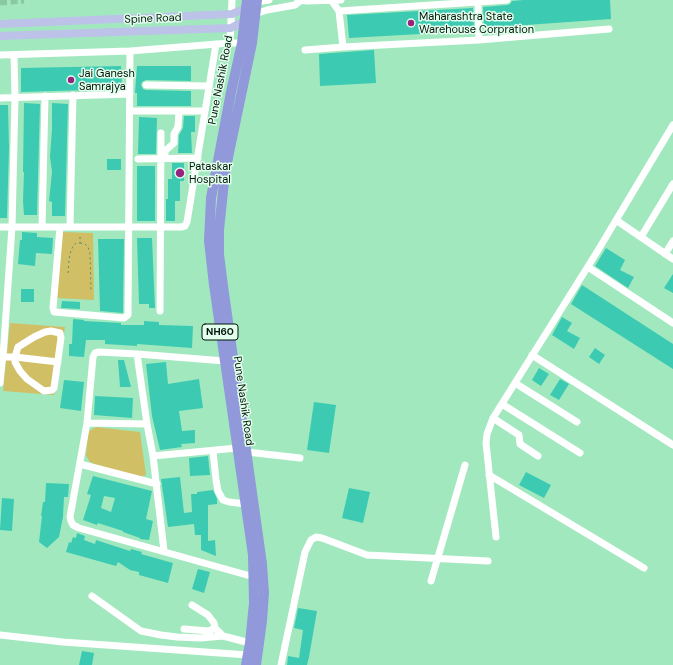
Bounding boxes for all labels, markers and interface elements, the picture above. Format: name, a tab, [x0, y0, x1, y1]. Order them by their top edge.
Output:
place label: Maharashtra State Warehouse Corpration	[419, 10, 534, 36]
street label: Spine Road	[124, 11, 182, 27]
marker: Maharashtra State Warehouse Corpration	[406, 18, 416, 28]
street label: Pune Nashik Road	[206, 34, 236, 126]
place label: Jai Ganesh Samrajya	[79, 67, 135, 93]
marker: Jai Ganesh Samrajya	[66, 75, 76, 85]
place label: Pataskar Hospital	[189, 160, 232, 186]
marker: Pataskar Hospital	[174, 167, 186, 179]
road number: NH60	[202, 324, 238, 340]
street label: Pune Nashik Road	[230, 355, 256, 447]

